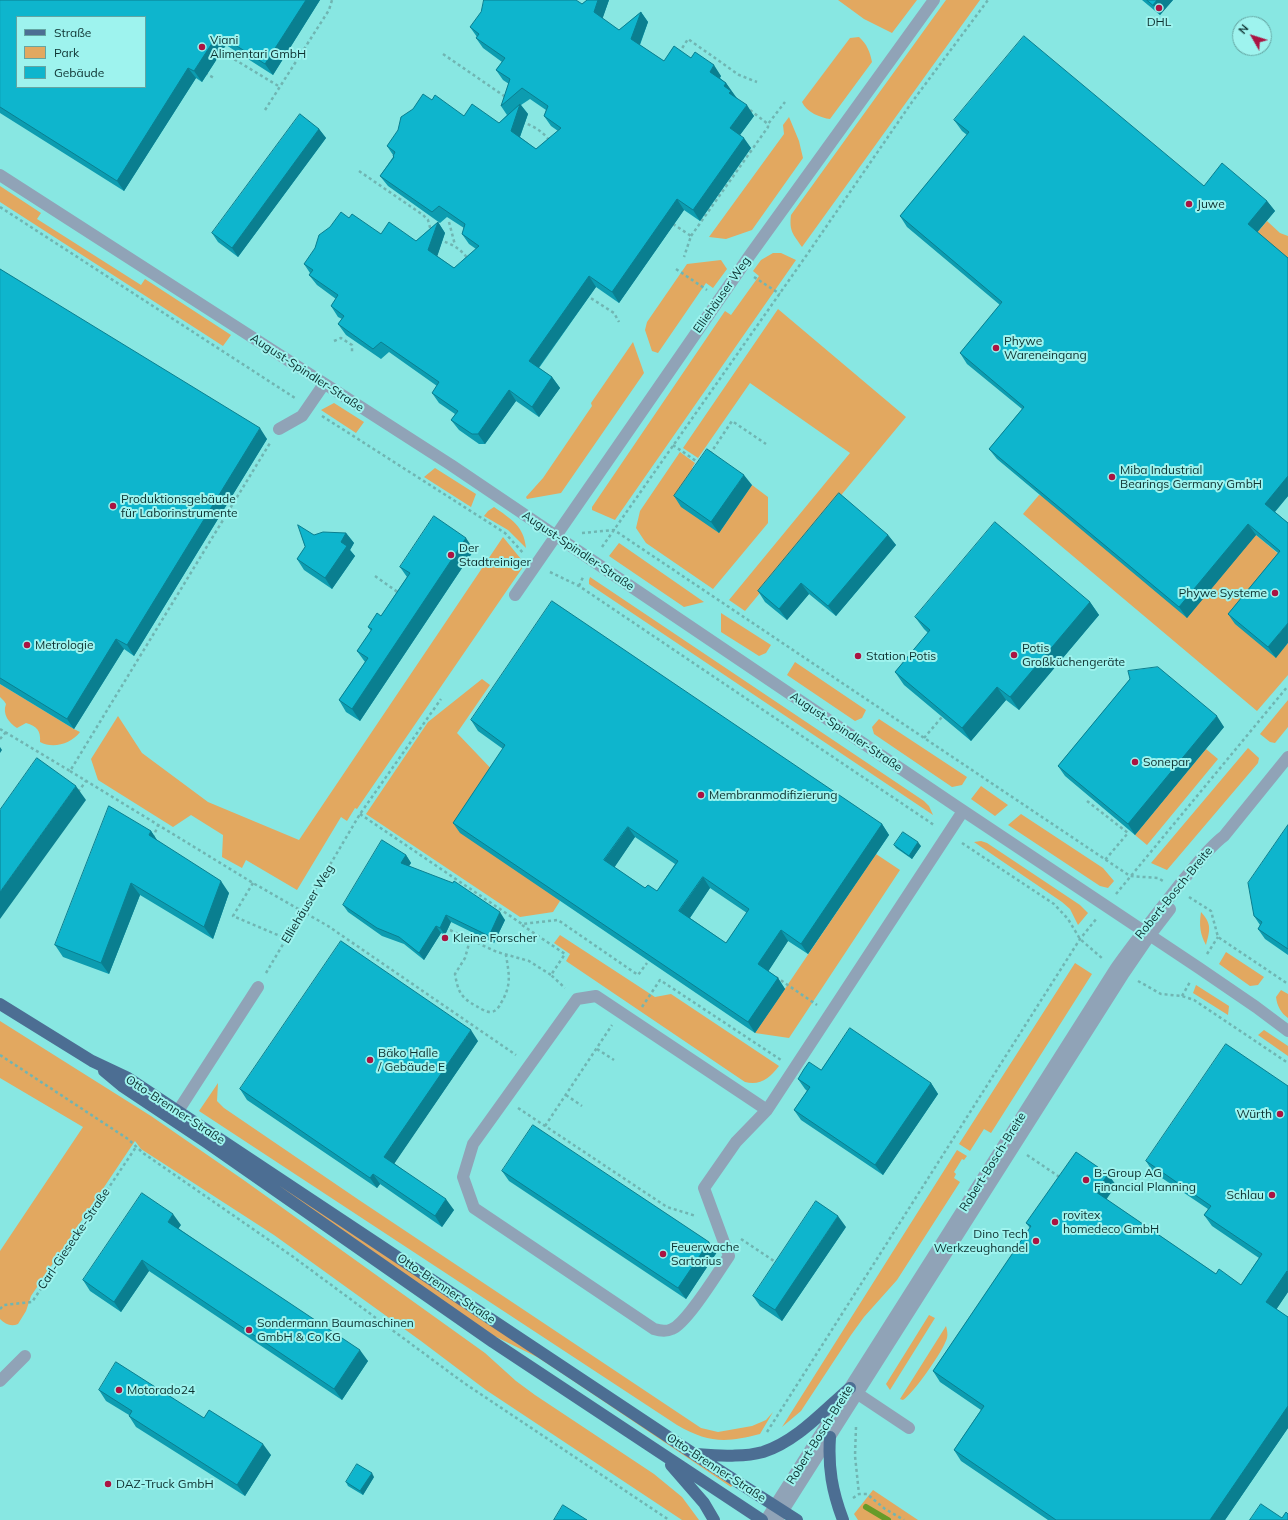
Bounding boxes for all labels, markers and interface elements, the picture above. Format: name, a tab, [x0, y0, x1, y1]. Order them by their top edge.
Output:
marker: DHL	[1154, 3, 1164, 13]
place label: DHL	[1147, 15, 1171, 29]
legend	[16, 16, 146, 88]
north arrow	[1232, 16, 1272, 56]
text: N	[1235, 21, 1252, 37]
text: Straße	[54, 25, 91, 40]
place label: Viani Alimentari GmbH	[210, 33, 306, 61]
marker: Viani Alimentari GmbH	[197, 42, 207, 52]
text: Park	[54, 45, 79, 60]
text: Gebäude	[54, 65, 104, 80]
place label: Juwe	[1197, 197, 1225, 211]
marker: Juwe	[1184, 199, 1194, 209]
street label: Elliehäuser Weg	[690, 254, 754, 336]
street label: August-Spindler-Straße	[248, 331, 366, 415]
place label: Phywe Wareneingang	[1004, 334, 1087, 362]
marker: Phywe Wareneingang	[991, 343, 1001, 353]
place label: Miba Industrial Bearings Germany GmbH	[1120, 463, 1262, 491]
marker: Miba Industrial Bearings Germany GmbH	[1107, 472, 1117, 482]
place label: Produktionsgebäude für Laborinstrumente	[121, 492, 238, 520]
marker: Produktionsgebäude für Laborinstrumente	[108, 501, 118, 511]
street label: August-Spindler-Straße	[519, 508, 637, 594]
place label: Der Stadtreiniger	[459, 541, 531, 569]
marker: Der Stadtreiniger	[446, 550, 456, 560]
place label: Phywe Systeme	[1178, 586, 1267, 600]
marker: Phywe Systeme	[1270, 588, 1280, 598]
place label: Metrologie	[35, 638, 93, 652]
marker: Metrologie	[22, 640, 32, 650]
place label: Potis Großküchengeräte	[1022, 641, 1125, 669]
place label: Station Potis	[866, 649, 936, 663]
marker: Potis Großküchengeräte	[1009, 650, 1019, 660]
marker: Station Potis	[853, 651, 863, 661]
street label: August-Spindler-Straße	[787, 689, 905, 775]
place label: Sonepar	[1143, 755, 1190, 769]
marker: Sonepar	[1130, 757, 1140, 767]
place label: Membranmodifizierung	[709, 788, 838, 802]
marker: Membranmodifizierung	[696, 790, 706, 800]
street label: Robert-Bosch-Breite	[1132, 844, 1216, 942]
street label: Elliehäuser Weg	[279, 862, 337, 946]
place label: Kleine Forscher	[453, 931, 537, 945]
marker: Kleine Forscher	[440, 933, 450, 943]
place label: Bäko Halle / Gebäude E	[378, 1046, 445, 1074]
marker: Bäko Halle / Gebäude E	[365, 1055, 375, 1065]
street label: Otto-Brenner-Straße	[123, 1073, 227, 1147]
place label: Würth	[1236, 1107, 1272, 1121]
marker: Würth	[1275, 1109, 1285, 1119]
street label: Robert-Bosch-Breite	[957, 1110, 1029, 1214]
place label: B-Group AG Financial Planning	[1094, 1166, 1196, 1194]
marker: B-Group AG Financial Planning	[1081, 1175, 1091, 1185]
street label: Carl-Giesecke-Straße	[35, 1186, 113, 1292]
place label: Schlau	[1227, 1188, 1264, 1202]
marker: Schlau	[1267, 1190, 1277, 1200]
place label: rovitex homedeco GmbH	[1063, 1208, 1159, 1236]
marker: rovitex homedeco GmbH	[1050, 1217, 1060, 1227]
place label: Dino Tech Werkzeughandel	[934, 1227, 1028, 1255]
marker: Dino Tech Werkzeughandel	[1031, 1236, 1041, 1246]
place label: Feuerwache Sartorius	[671, 1240, 739, 1268]
marker: Feuerwache Sartorius	[658, 1249, 668, 1259]
street label: Otto-Brenner-Straße	[394, 1251, 498, 1327]
place label: Sondermann Baumaschinen GmbH & Co KG	[257, 1316, 414, 1344]
marker: Sondermann Baumaschinen GmbH & Co KG	[244, 1325, 254, 1335]
place label: Motorado24	[127, 1383, 195, 1397]
street label: Robert-Bosch-Breite	[784, 1383, 856, 1487]
marker: Motorado24	[114, 1385, 124, 1395]
street label: Otto-Brenner-Straße	[664, 1431, 768, 1505]
place label: DAZ-Truck GmbH	[116, 1477, 214, 1491]
marker: DAZ-Truck GmbH	[103, 1479, 113, 1489]

